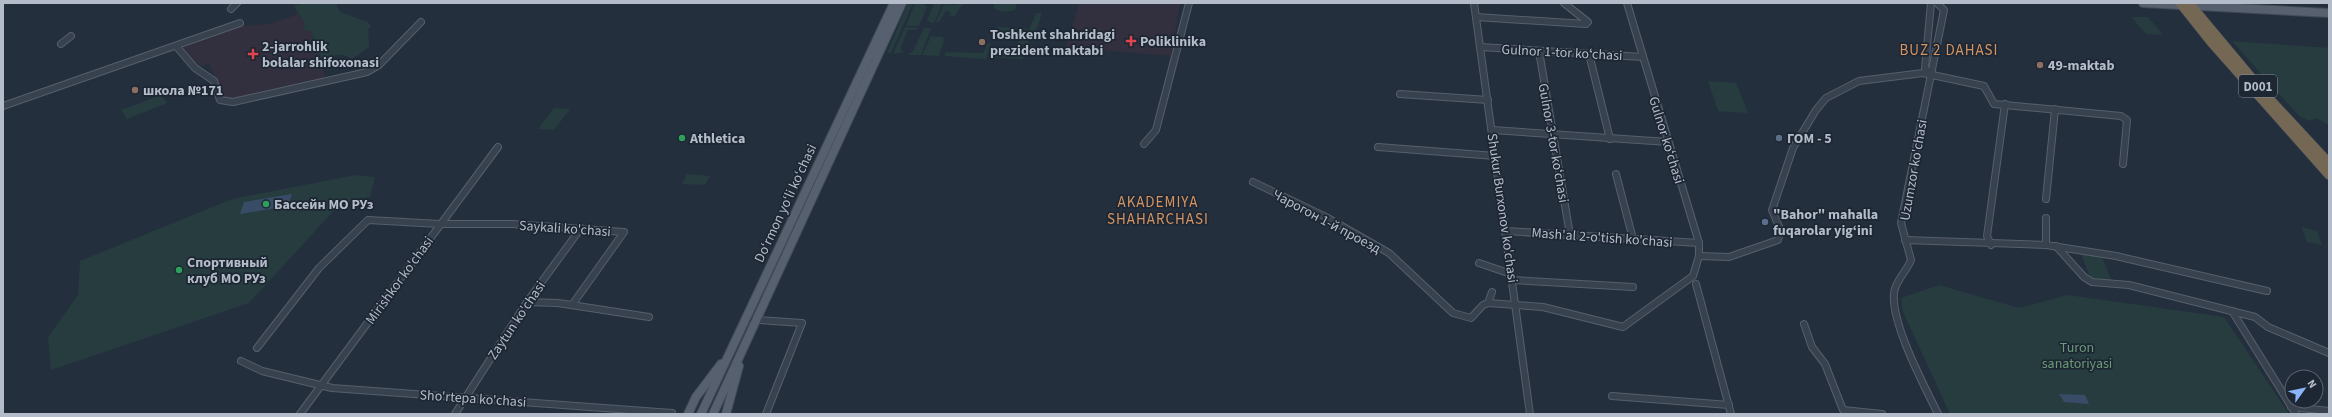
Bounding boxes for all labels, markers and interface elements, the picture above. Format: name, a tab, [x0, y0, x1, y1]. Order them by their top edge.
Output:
place label: Toshkent shahridagi prezident maktabi	[990, 25, 1115, 61]
place label: Poliklinika	[1140, 32, 1206, 52]
marker: Poliklinika	[1125, 35, 1137, 47]
place label: 2-jarrohlik bolalar shifoxonasi	[262, 37, 379, 73]
marker: Toshkent shahridagi prezident maktabi	[977, 37, 987, 47]
street label: Gulnor 1-tor koʻchasi	[1501, 40, 1623, 66]
district label: BUZ 2 DAHASI	[1899, 40, 1999, 61]
marker: 2-jarrohlik bolalar shifoxonasi	[247, 48, 259, 60]
place label: 49-maktab	[2048, 56, 2114, 76]
marker: 49-maktab	[2035, 60, 2045, 70]
road number: D001	[2239, 75, 2277, 97]
place label: школа №171	[143, 81, 223, 101]
street label: Gulnor 3-tor koʻchasi	[1533, 82, 1573, 205]
marker: школа №171	[130, 85, 140, 95]
street label: Gulnor koʻchasi	[1643, 94, 1689, 186]
street label: Uzumzor ko'chasi	[1895, 118, 1933, 222]
place label: Athletica	[689, 129, 745, 149]
place label: ГОМ - 5	[1787, 129, 1832, 149]
street label: Shukur Burxonov ko'chasi	[1482, 132, 1522, 284]
marker: Athletica	[677, 133, 687, 143]
marker: ГОМ - 5	[1774, 133, 1784, 143]
street label: Do‘rmon yo‘li ko‘chasi	[750, 141, 822, 266]
street label: Чарогон 1-й проезд	[1269, 185, 1385, 259]
district label: AKADEMIYA SHAHARCHASI	[1107, 192, 1209, 230]
place label: Бассейн МО РУз	[274, 195, 374, 215]
marker: Бассейн МО РУз	[261, 199, 271, 209]
place label: "Bahor" mahalla fuqarolar yig‘ini	[1773, 205, 1878, 241]
street label: Saykali ko'chasi	[518, 216, 612, 242]
marker: "Bahor" mahalla fuqarolar yig‘ini	[1760, 217, 1770, 227]
street label: Mash'al 2-o'tish ko'chasi	[1531, 223, 1673, 253]
street label: Mirishkor ko'chasi	[361, 232, 439, 329]
place label: Спортивный клуб МО РУз	[187, 253, 268, 289]
marker: Спортивный клуб МО РУз	[174, 265, 184, 275]
street label: Zaytun ko'chasi	[483, 277, 551, 364]
park label: Turon sanatoriyasi	[2042, 338, 2112, 374]
north arrow	[2284, 369, 2324, 409]
text: N	[2304, 377, 2320, 391]
street label: Sho'rtepa ko'chasi	[419, 385, 527, 413]

